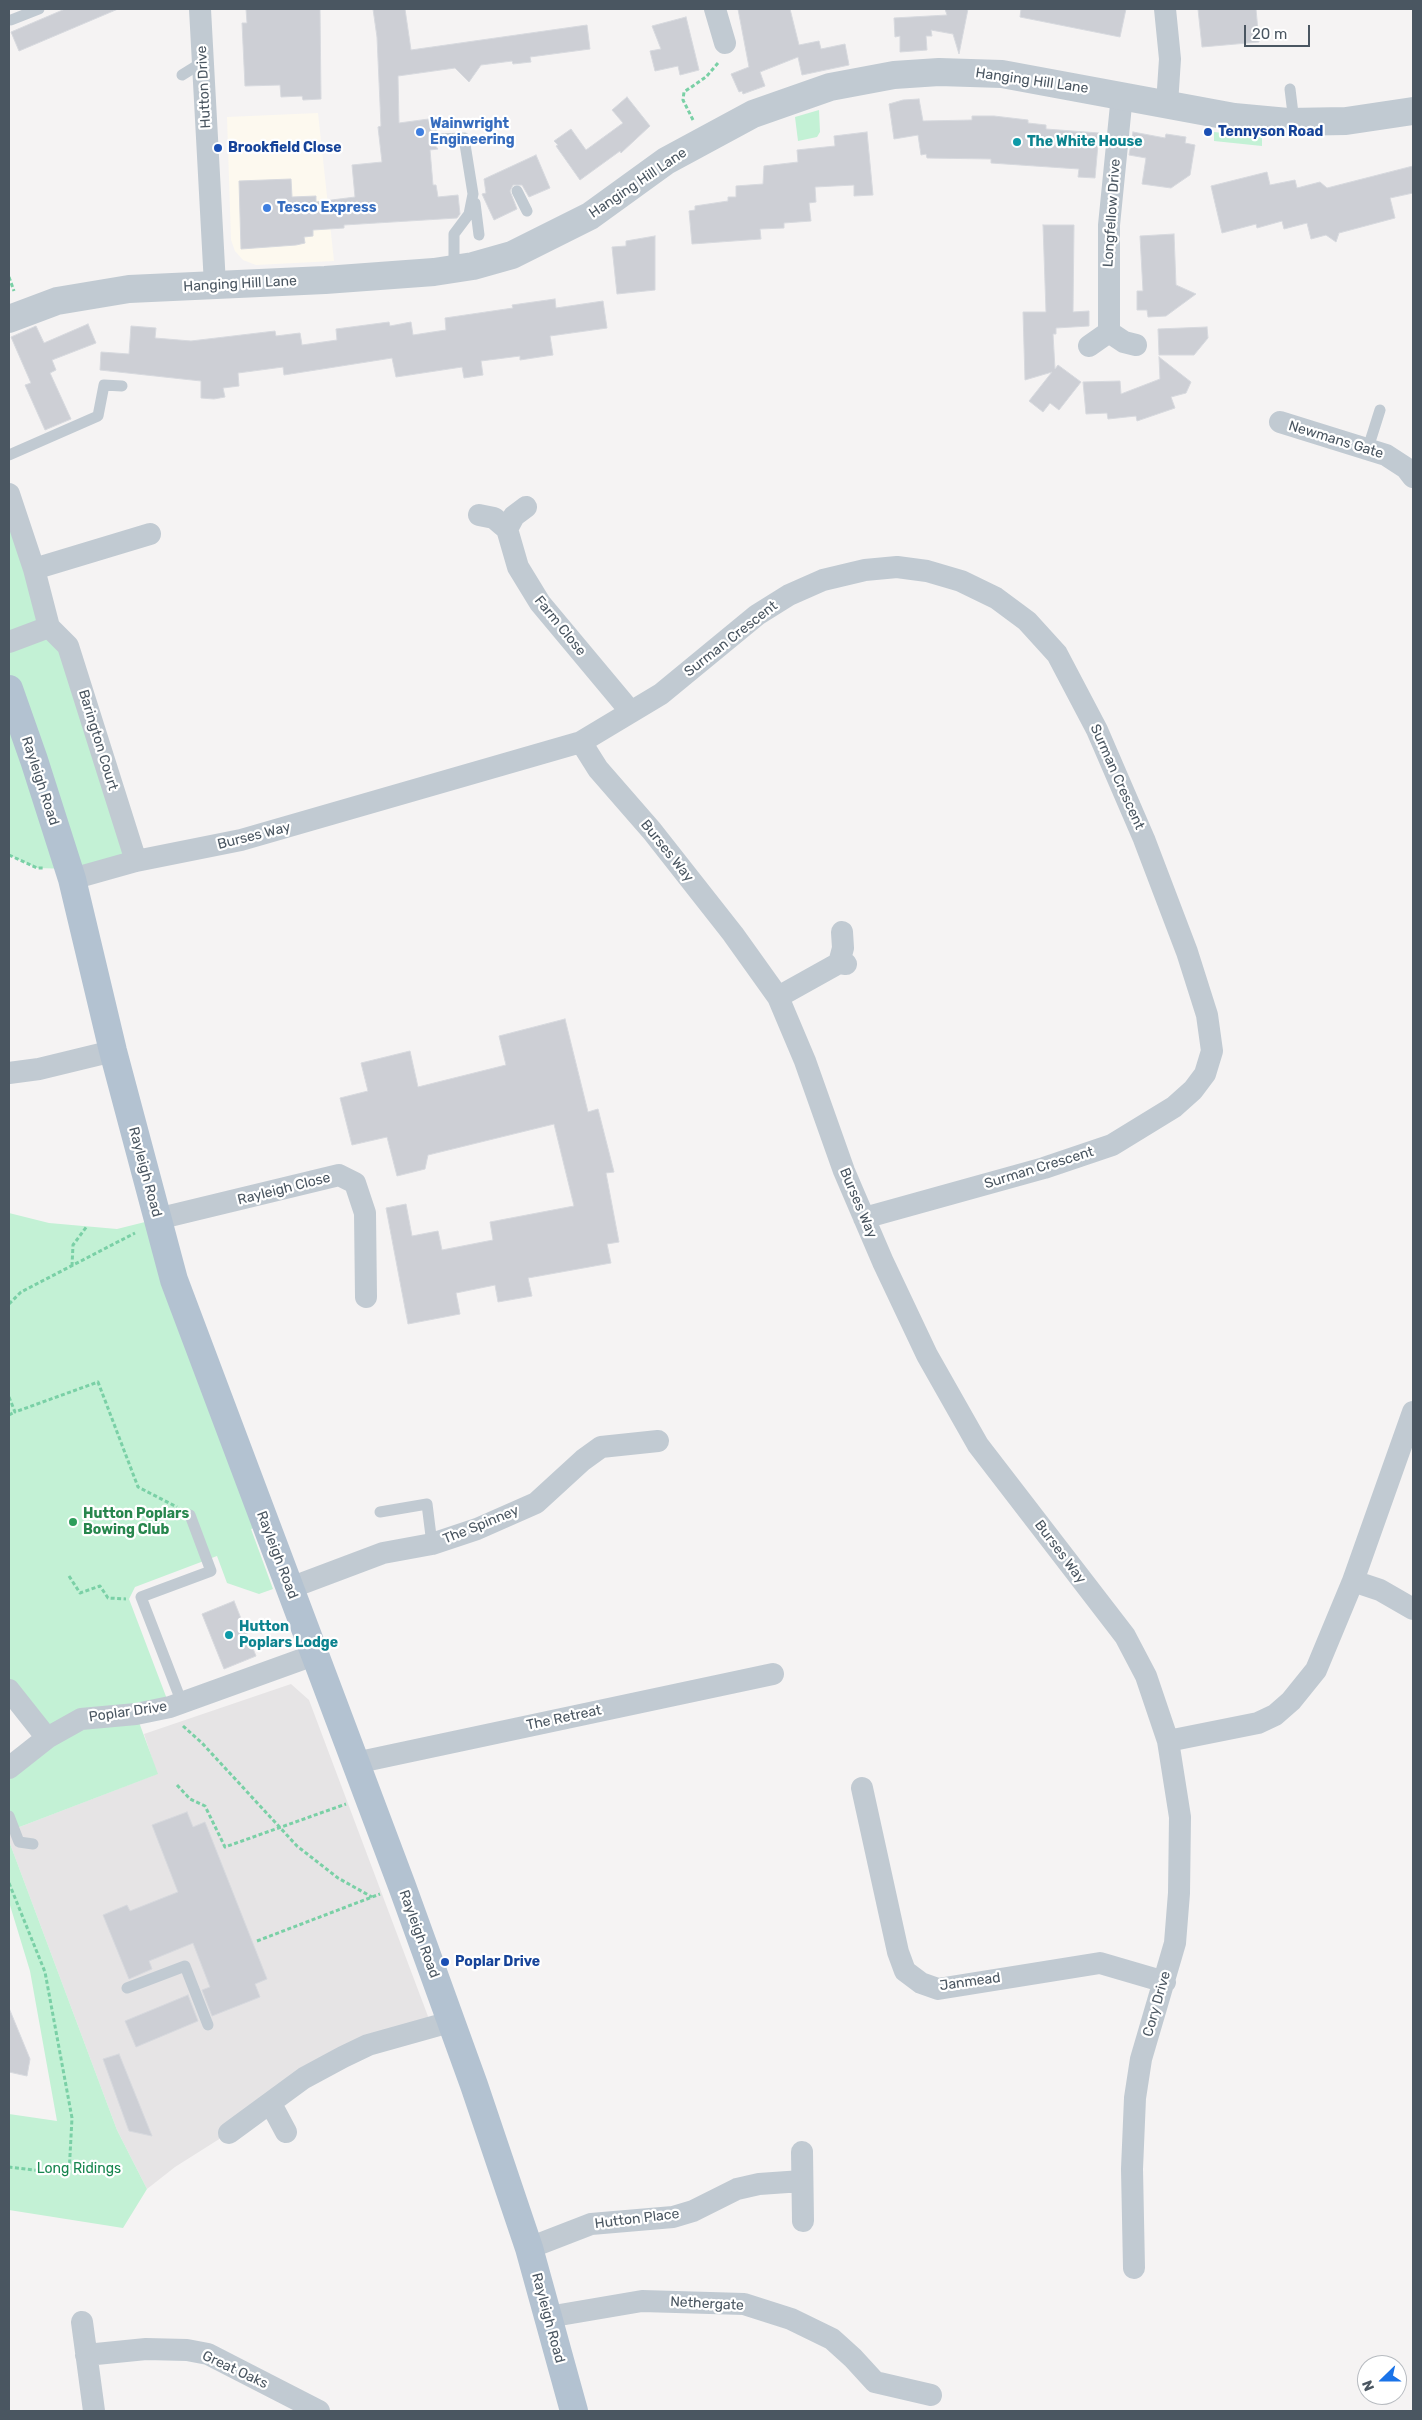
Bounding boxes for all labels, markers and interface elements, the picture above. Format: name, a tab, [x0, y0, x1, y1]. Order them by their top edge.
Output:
scale bar	[1247, 15, 1313, 47]
text: 20 m	[1252, 25, 1287, 43]
street label: Hutton Drive	[193, 45, 215, 129]
street label: Hanging Hill Lane	[974, 65, 1090, 97]
place label: Wainwright Engineering	[430, 116, 515, 148]
place label: Tennyson Road	[1218, 124, 1323, 140]
marker: Wainwright Engineering	[414, 126, 426, 138]
marker: Tennyson Road	[1202, 126, 1214, 138]
place label: The White House	[1027, 134, 1143, 150]
marker: The White House	[1011, 136, 1023, 148]
place label: Brookfield Close	[228, 140, 341, 156]
marker: Brookfield Close	[212, 142, 224, 154]
street label: Hanging Hill Lane	[586, 144, 690, 222]
street label: Longfellow Drive	[1100, 158, 1124, 268]
place label: Tesco Express	[277, 200, 377, 216]
marker: Tesco Express	[261, 202, 273, 214]
street label: Hanging Hill Lane	[183, 273, 297, 295]
street label: Newmans Gate	[1287, 418, 1385, 462]
street label: Farm Close	[531, 593, 589, 659]
street label: Surman Crescent	[681, 597, 781, 681]
street label: Barington Court	[75, 688, 121, 792]
street label: Surman Crescent	[1086, 722, 1148, 832]
street label: Rayleigh Road	[18, 734, 62, 828]
street label: Burses Way	[637, 817, 697, 885]
street label: Burses Way	[216, 819, 292, 853]
street label: Rayleigh Road	[125, 1125, 165, 1219]
street label: Surman Crescent	[982, 1143, 1096, 1193]
street label: Burses Way	[836, 1165, 880, 1241]
street label: Rayleigh Close	[236, 1169, 332, 1209]
street label: The Spinney	[441, 1502, 521, 1548]
place label: Hutton Poplars Bowing Club	[83, 1506, 189, 1538]
street label: Rayleigh Road	[253, 1509, 301, 1601]
marker: Hutton Poplars Bowing Club	[67, 1516, 79, 1528]
street label: Burses Way	[1031, 1517, 1089, 1587]
place label: Hutton Poplars Lodge	[239, 1619, 338, 1651]
marker: Hutton Poplars Lodge	[223, 1629, 235, 1641]
street label: Poplar Drive	[88, 1698, 168, 1726]
street label: The Retreat	[525, 1702, 603, 1734]
street label: Rayleigh Road	[395, 1888, 443, 1980]
place label: Poplar Drive	[455, 1954, 540, 1970]
marker: Poplar Drive	[439, 1956, 451, 1968]
street label: Janmead	[938, 1969, 1002, 1995]
street label: Cory Drive	[1140, 1969, 1174, 2039]
park label: Long Ridings	[37, 2161, 121, 2177]
street label: Hutton Place	[594, 2205, 680, 2233]
street label: Rayleigh Road	[528, 2271, 568, 2365]
street label: Nethergate	[670, 2294, 744, 2314]
street label: Great Oaks	[199, 2347, 271, 2393]
north arrow	[1357, 2355, 1407, 2405]
text: N	[1359, 2378, 1378, 2393]

